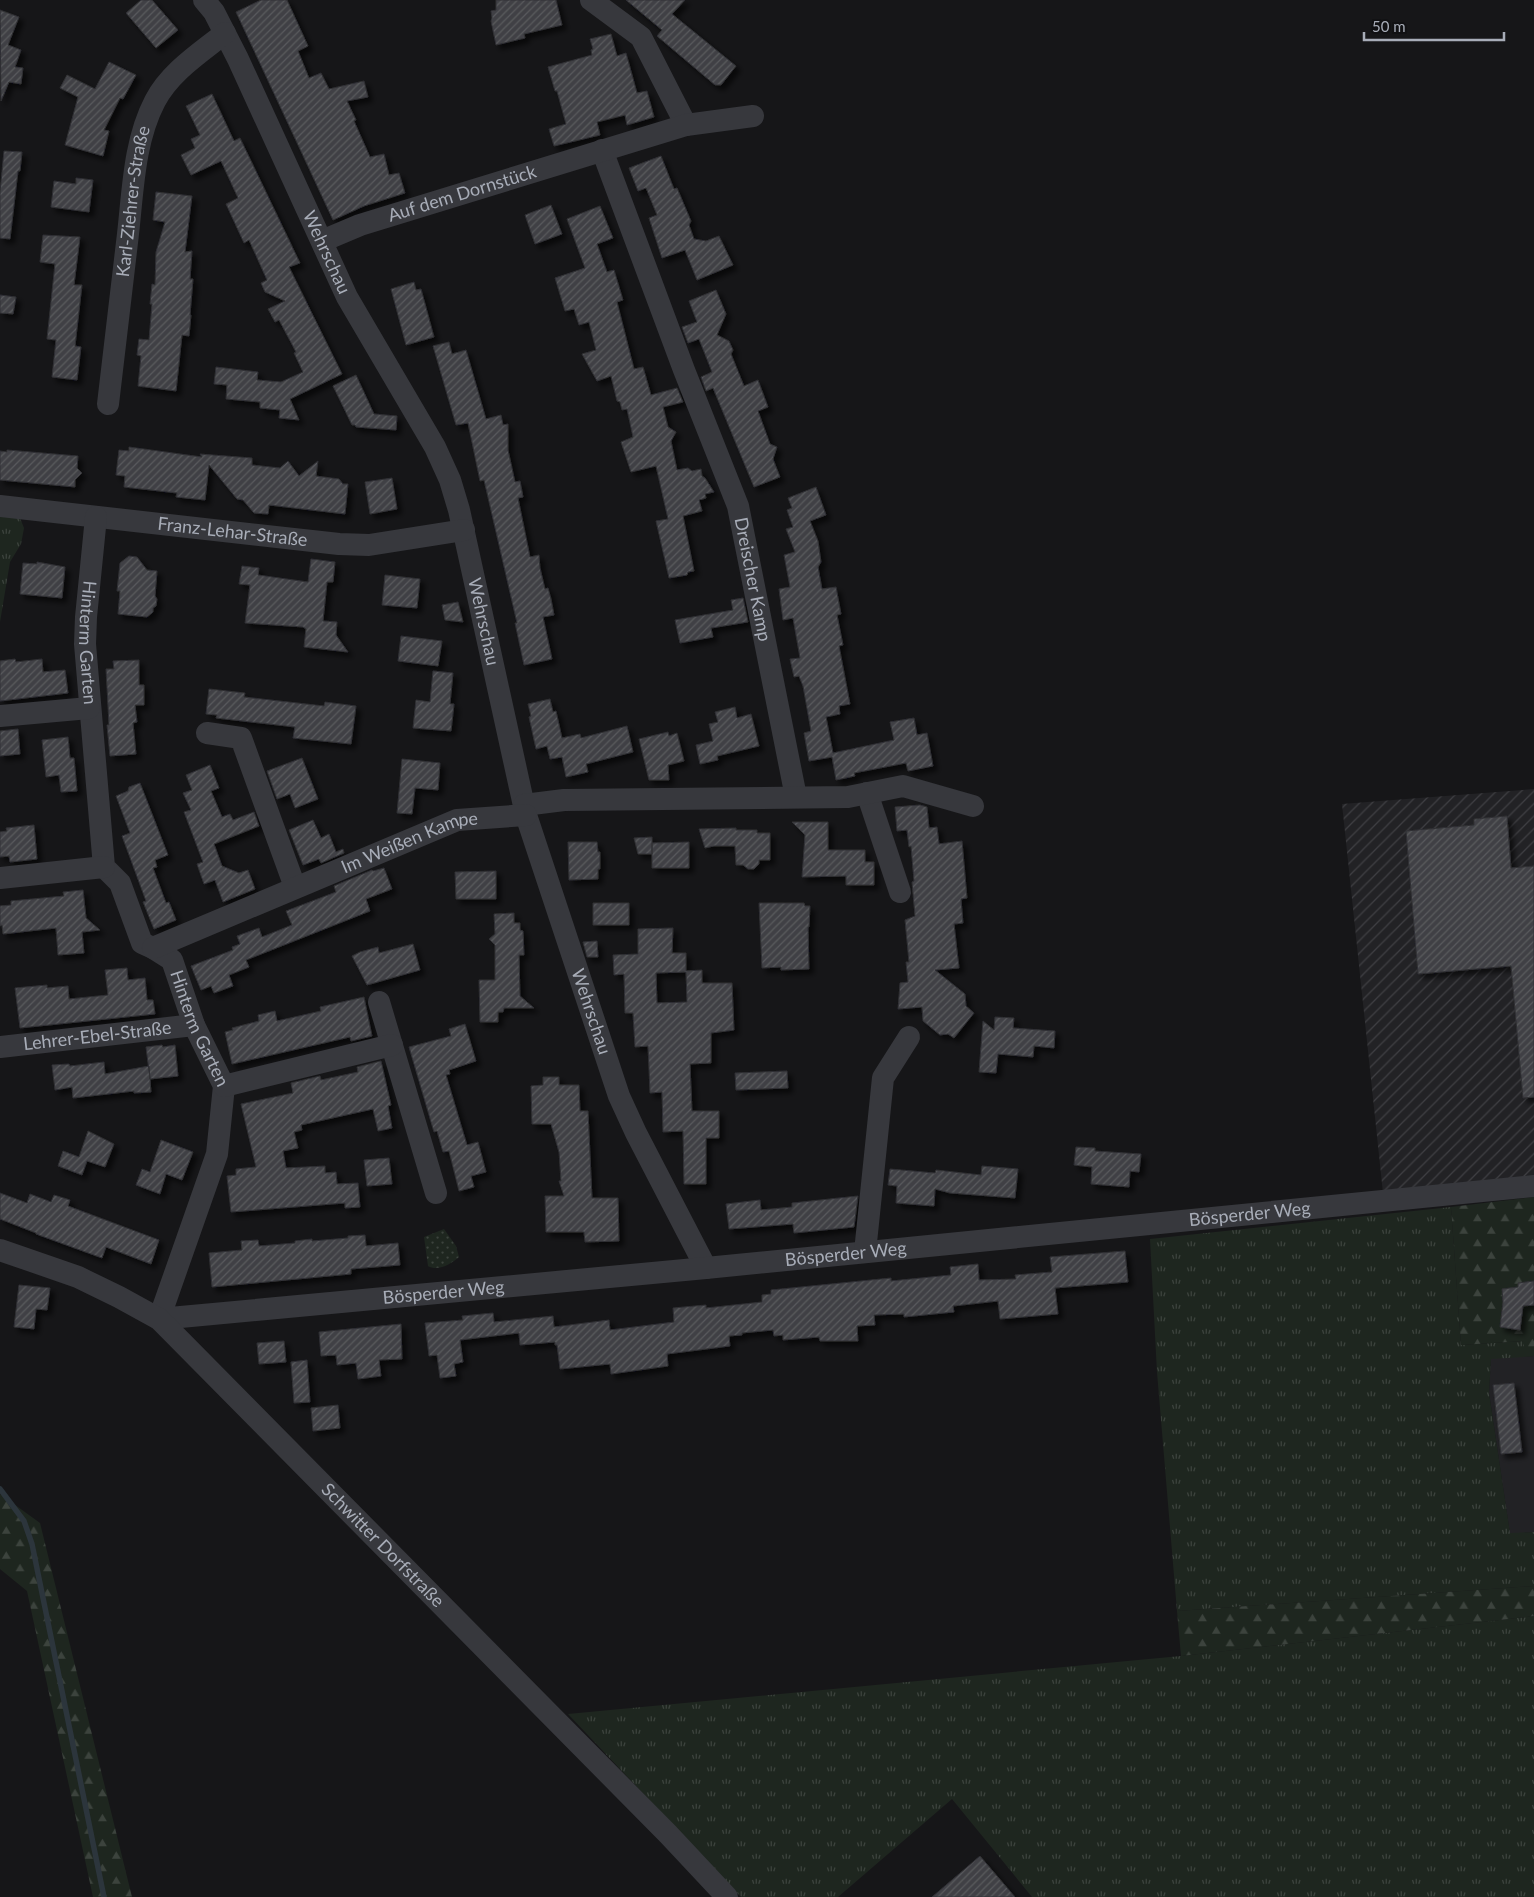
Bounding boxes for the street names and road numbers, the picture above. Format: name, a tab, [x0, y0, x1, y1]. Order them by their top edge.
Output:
street label: Karl-Ziehrer-Straße	[111, 123, 154, 278]
street label: Auf dem Dornstück	[385, 159, 539, 226]
street label: Wehrschau	[299, 207, 356, 297]
street label: Franz-Lehar-Straße	[157, 512, 309, 550]
street label: Dreischer Kamp	[731, 515, 777, 643]
street label: Wehrschau	[464, 576, 505, 667]
street label: Hinterm Garten	[75, 579, 102, 705]
street label: Im Weißen Kampe	[338, 807, 479, 878]
street label: Wehrschau	[568, 966, 616, 1057]
street label: Hinterm Garten	[166, 967, 234, 1090]
street label: Lehrer-Ebel-Straße	[22, 1016, 172, 1054]
street label: Bösperder Weg	[1188, 1196, 1311, 1230]
street label: Bösperder Weg	[784, 1236, 907, 1270]
street label: Bösperder Weg	[382, 1275, 505, 1308]
street label: Schwitter Dorfstraße	[317, 1478, 449, 1611]

